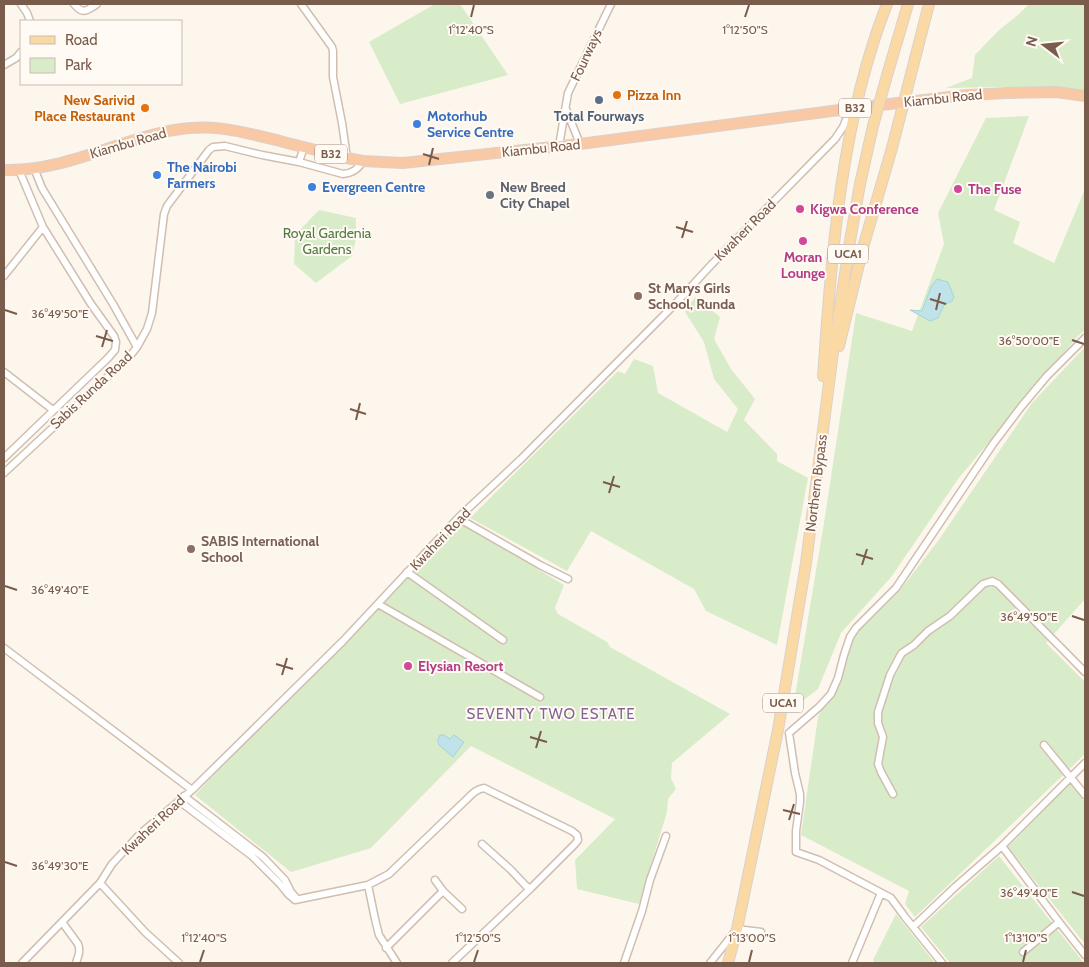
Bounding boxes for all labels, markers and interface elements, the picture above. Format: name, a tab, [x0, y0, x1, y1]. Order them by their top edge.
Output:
legend	[20, 20, 182, 85]
north arrow	[1019, 20, 1069, 70]
text: 1°12'40"S	[448, 22, 494, 37]
text: 1°12'50"S	[722, 22, 768, 37]
street label: Fourways	[566, 26, 606, 84]
text: Road	[65, 31, 98, 49]
text: N	[1021, 34, 1042, 49]
text: Park	[65, 56, 92, 74]
street label: Kiambu Road	[903, 85, 983, 111]
place label: Pizza Inn	[627, 86, 681, 104]
marker: Pizza Inn	[611, 89, 623, 101]
place label: New Sarivid Place Restaurant	[34, 91, 135, 125]
marker: Total Fourways	[593, 94, 605, 106]
road number: B32	[839, 99, 871, 118]
marker: New Sarivid Place Restaurant	[139, 102, 151, 114]
place label: Motorhub Service Centre	[427, 107, 514, 141]
place label: Total Fourways	[554, 107, 644, 125]
marker: Motorhub Service Centre	[411, 118, 423, 130]
street label: Kiambu Road	[88, 123, 168, 163]
street label: Kiambu Road	[501, 135, 581, 161]
road number: B32	[315, 144, 347, 164]
place label: The Nairobi Farmers	[167, 158, 237, 192]
marker: The Nairobi Farmers	[151, 169, 163, 181]
place label: Evergreen Centre	[322, 178, 425, 196]
place label: New Breed City Chapel	[500, 178, 570, 212]
place label: The Fuse	[968, 180, 1022, 198]
marker: Evergreen Centre	[306, 181, 318, 193]
marker: The Fuse	[952, 183, 964, 195]
marker: New Breed City Chapel	[484, 189, 496, 201]
street label: Kwaheri Road	[710, 195, 780, 265]
place label: Kigwa Conference	[810, 200, 919, 218]
marker: Kigwa Conference	[794, 203, 806, 215]
park label: Royal Gardenia Gardens	[283, 224, 372, 258]
marker: Moran Lounge	[797, 235, 809, 247]
road number: UCA1	[828, 244, 868, 264]
place label: Moran Lounge	[781, 248, 825, 282]
place label: St Marys Girls School, Runda	[648, 279, 735, 313]
marker: St Marys Girls School, Runda	[632, 290, 644, 302]
text: 36°49'50"E	[31, 306, 89, 321]
text: 36°50'00"E	[999, 333, 1060, 348]
street label: Sabis Runda Road	[46, 347, 136, 433]
street label: Northern Bypass	[801, 433, 831, 533]
street label: Kwaheri Road	[406, 504, 474, 574]
place label: SABIS International School	[201, 532, 319, 566]
marker: SABIS International School	[185, 543, 197, 555]
text: 36°49'40"E	[31, 582, 89, 597]
text: 36°49'50"E	[1000, 609, 1058, 624]
place label: Elysian Resort	[418, 657, 503, 675]
marker: Elysian Resort	[402, 660, 414, 672]
road number: UCA1	[763, 694, 803, 712]
district label: SEVENTY TWO ESTATE	[467, 705, 635, 723]
street label: Kwaheri Road	[118, 791, 188, 859]
text: 36°49'30"E	[31, 858, 89, 873]
text: 36°49'40"E	[1000, 885, 1058, 900]
text: 1°12'40"S	[181, 930, 227, 945]
text: 1°12'50"S	[455, 930, 501, 945]
text: 1°13'00"S	[728, 930, 776, 945]
text: 1°13'10"S	[1004, 930, 1048, 945]

